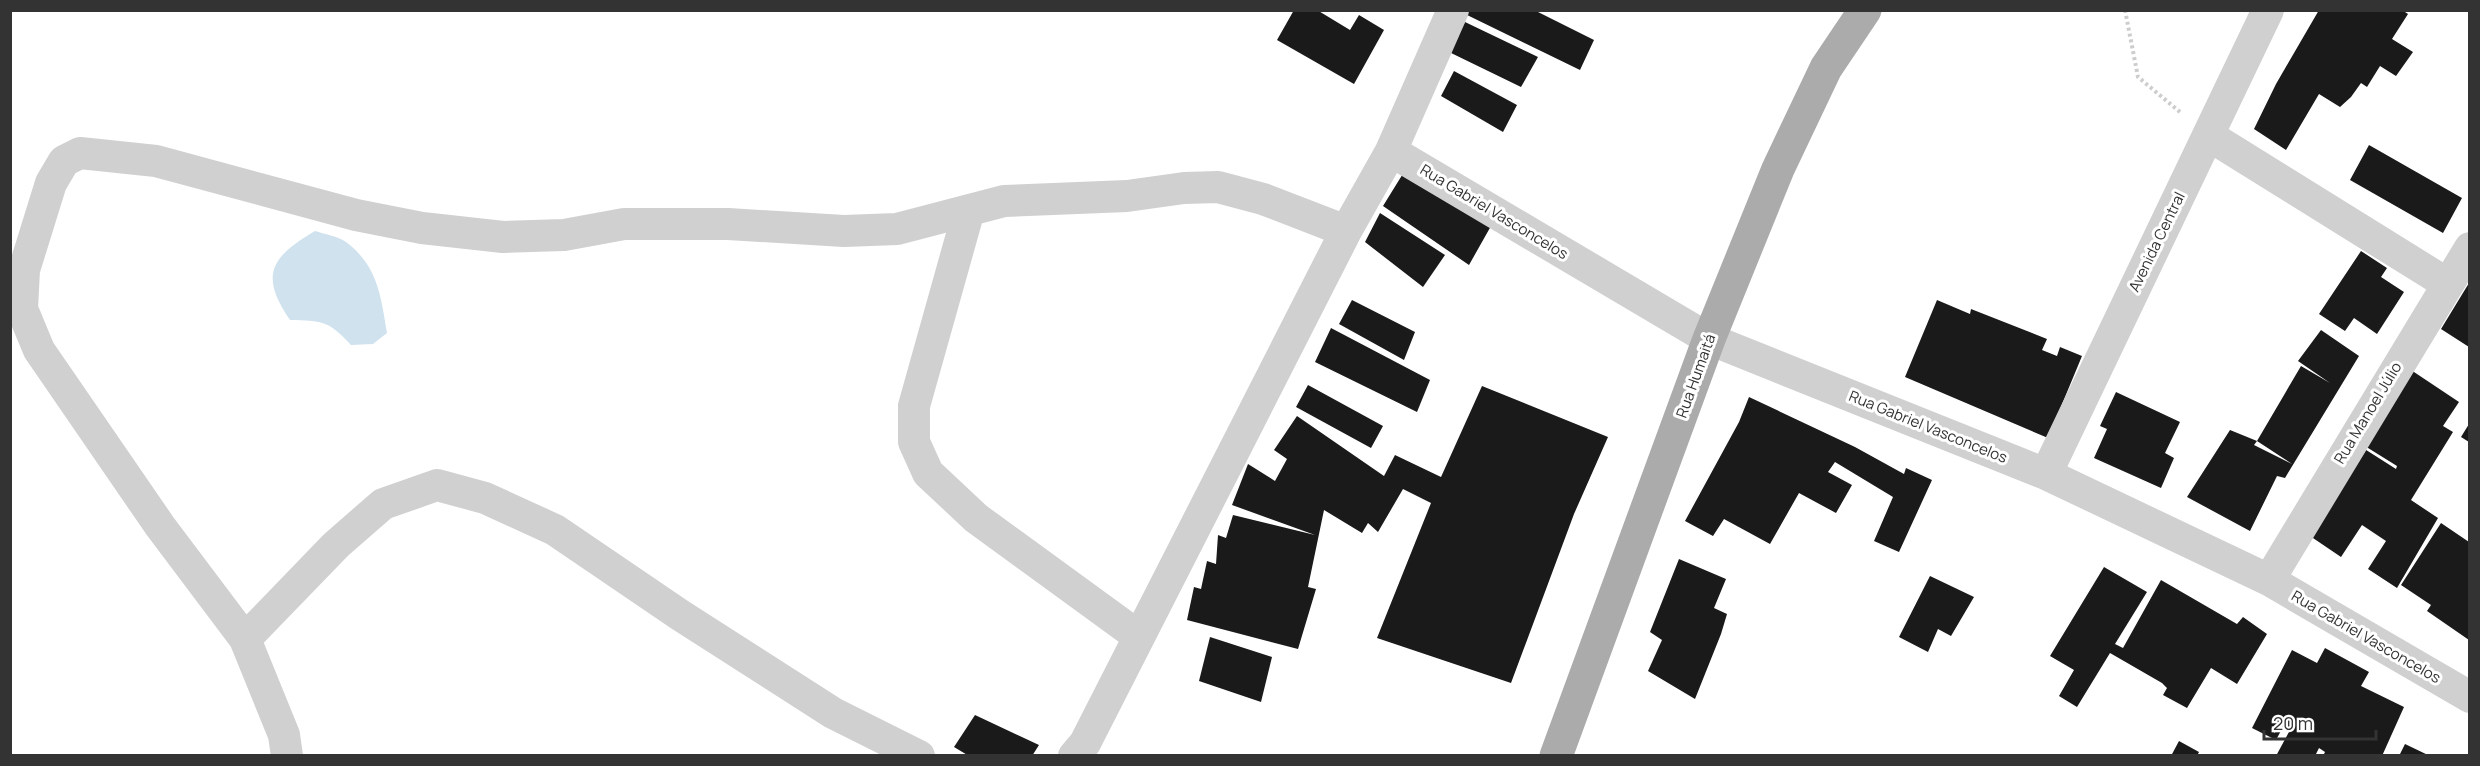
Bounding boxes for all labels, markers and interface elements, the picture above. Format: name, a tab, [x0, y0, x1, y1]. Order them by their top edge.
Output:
street label: Rua Gabriel Vasconcelos	[1416, 159, 1572, 264]
street label: Avenida Central	[2123, 188, 2190, 295]
street label: Rua Humaitá	[1671, 331, 1720, 421]
street label: Rua Manoel Júlio	[2329, 358, 2406, 468]
street label: Rua Gabriel Vasconcelos	[1846, 385, 2011, 468]
street label: Rua Gabriel Vasconcelos	[2288, 585, 2445, 688]
scale bar	[2264, 703, 2376, 741]
text: 20 m	[2273, 711, 2313, 735]

